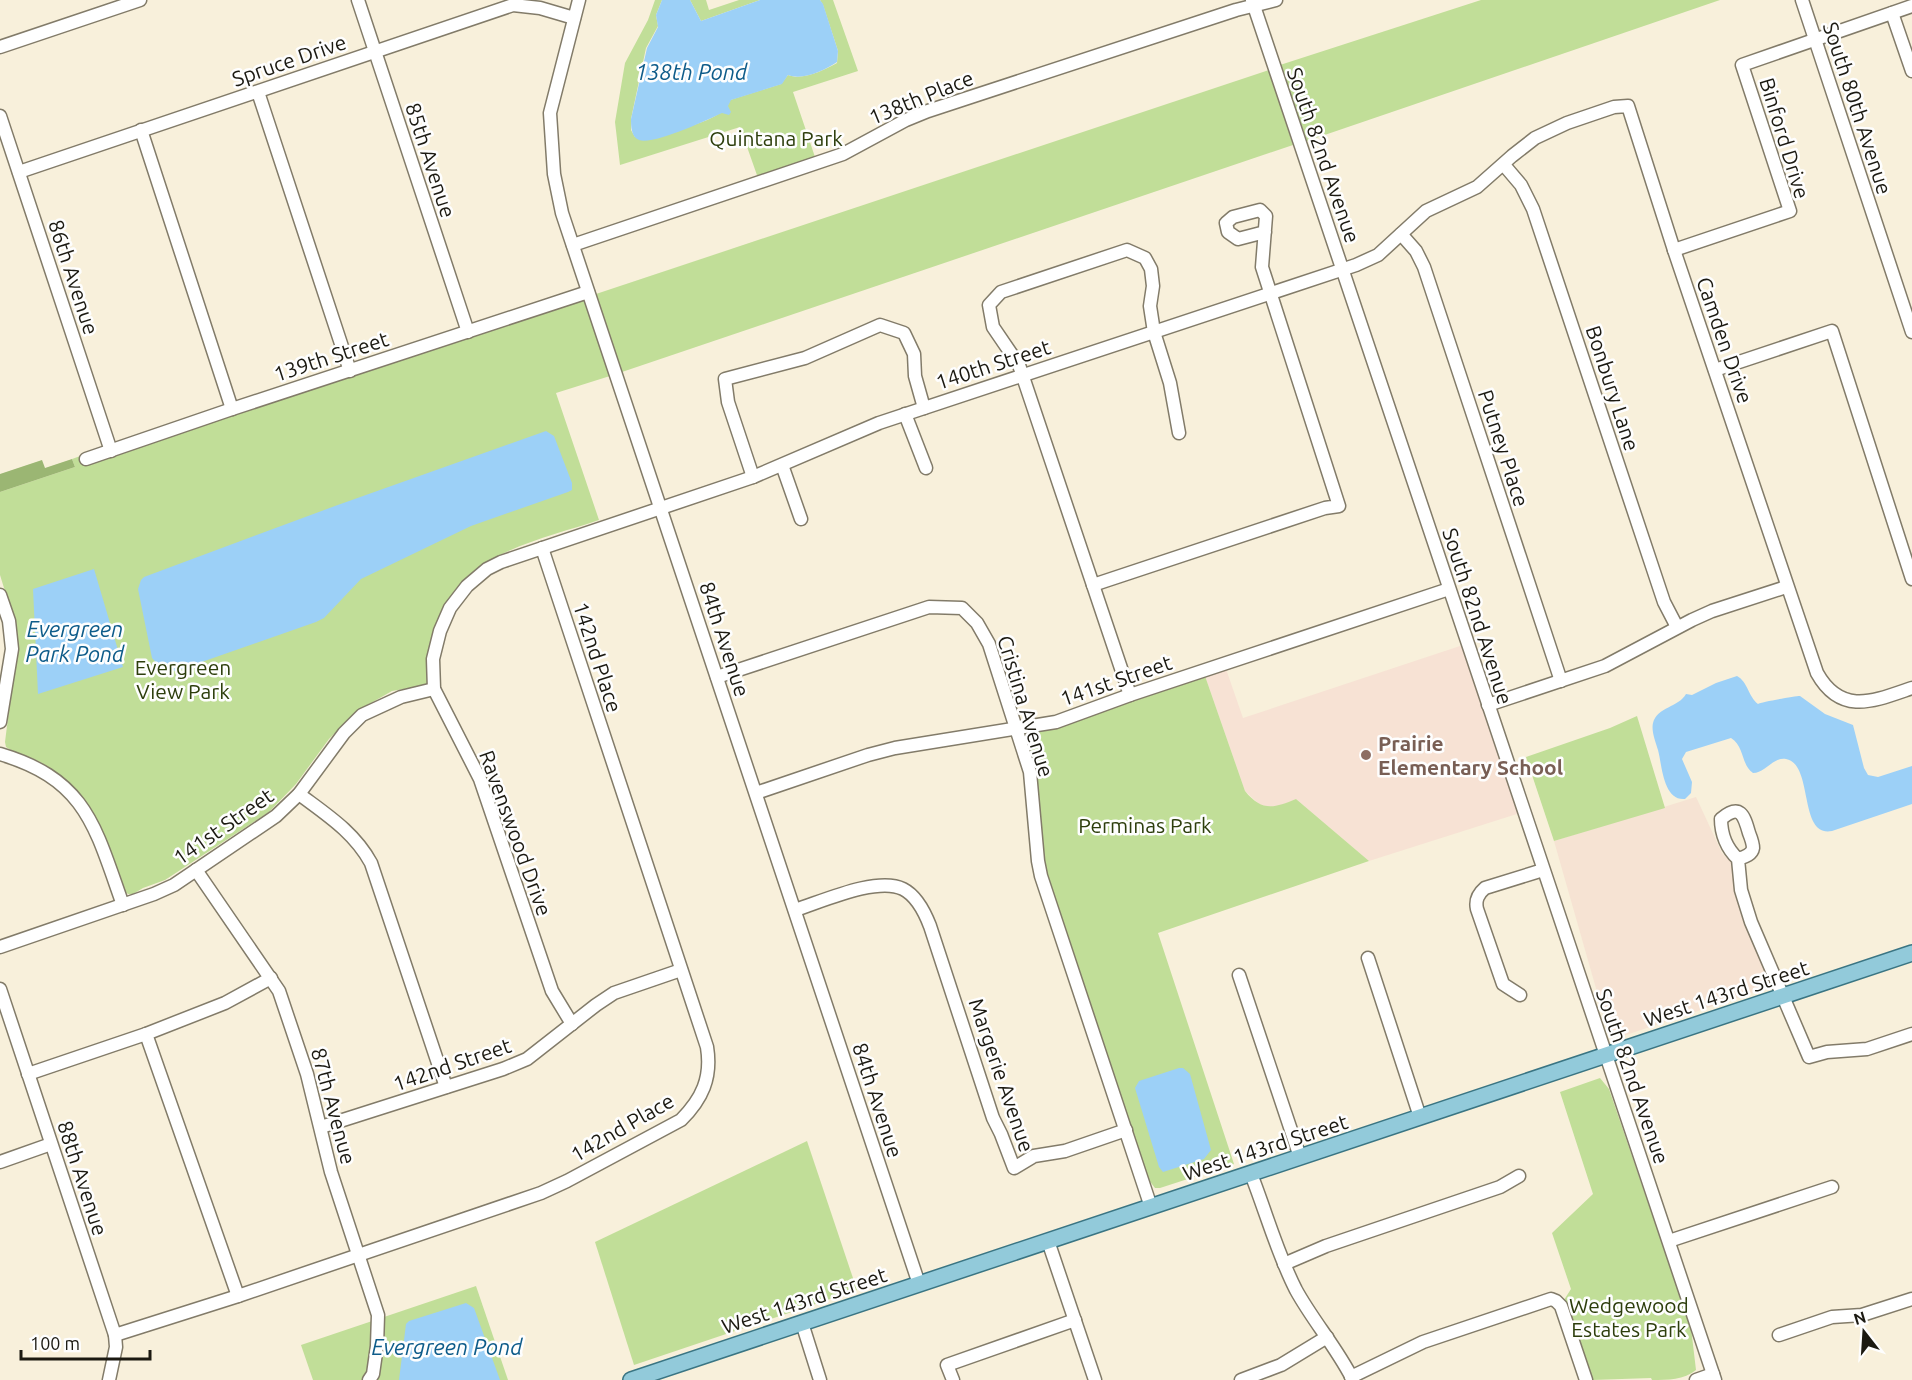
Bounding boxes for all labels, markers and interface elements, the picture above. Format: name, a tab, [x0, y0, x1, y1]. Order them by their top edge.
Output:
street label: South 80th Avenue	[1819, 19, 1897, 197]
street label: Spruce Drive	[229, 29, 349, 91]
water label: 138th Pond	[635, 59, 748, 84]
street label: South 82nd Avenue	[1283, 64, 1365, 246]
street label: 138th Place	[865, 65, 977, 129]
street label: Binford Drive	[1755, 75, 1815, 201]
street label: 85th Avenue	[401, 99, 461, 221]
park label: Quintana Park	[709, 126, 843, 150]
street label: 86th Avenue	[44, 216, 104, 338]
street label: Camden Drive	[1692, 274, 1758, 406]
street label: Bonbury Lane	[1581, 322, 1645, 454]
street label: 139th Street	[271, 326, 391, 386]
street label: 140th Street	[933, 334, 1053, 394]
street label: Putney Place	[1474, 387, 1534, 509]
street label: South 82nd Avenue	[1438, 525, 1518, 707]
street label: 84th Avenue	[695, 578, 755, 700]
street label: 142nd Place	[569, 599, 627, 715]
water label: Evergreen Park Pond	[26, 616, 125, 666]
street label: Cristina Avenue	[993, 632, 1059, 780]
street label: 141st Street	[1057, 650, 1175, 710]
park label: Evergreen View Park	[135, 655, 231, 703]
place label: Prairie Elementary School	[1378, 731, 1563, 779]
street label: Ravenswood Drive	[475, 747, 557, 919]
marker: Prairie Elementary School	[1359, 748, 1373, 762]
street label: 141st Street	[168, 783, 278, 869]
park label: Perminas Park	[1078, 813, 1212, 837]
street label: West 143rd Street	[1640, 955, 1812, 1031]
street label: South 82nd Avenue	[1592, 985, 1674, 1167]
street label: Margerie Avenue	[964, 995, 1040, 1155]
street label: 142nd Street	[390, 1033, 514, 1095]
street label: 84th Avenue	[848, 1039, 908, 1161]
street label: 87th Avenue	[307, 1045, 361, 1167]
street label: 142nd Place	[566, 1088, 678, 1166]
street label: West 143rd Street	[1179, 1109, 1351, 1185]
street label: 88th Avenue	[53, 1117, 113, 1239]
street label: West 143rd Street	[718, 1262, 890, 1338]
park label: Wedgewood Estates Park	[1569, 1293, 1689, 1341]
north arrow	[1834, 1302, 1894, 1362]
text: N	[1851, 1307, 1868, 1328]
scale bar	[21, 1323, 150, 1361]
text: 100 m	[30, 1333, 80, 1353]
water label: Evergreen Pond	[372, 1334, 523, 1359]

